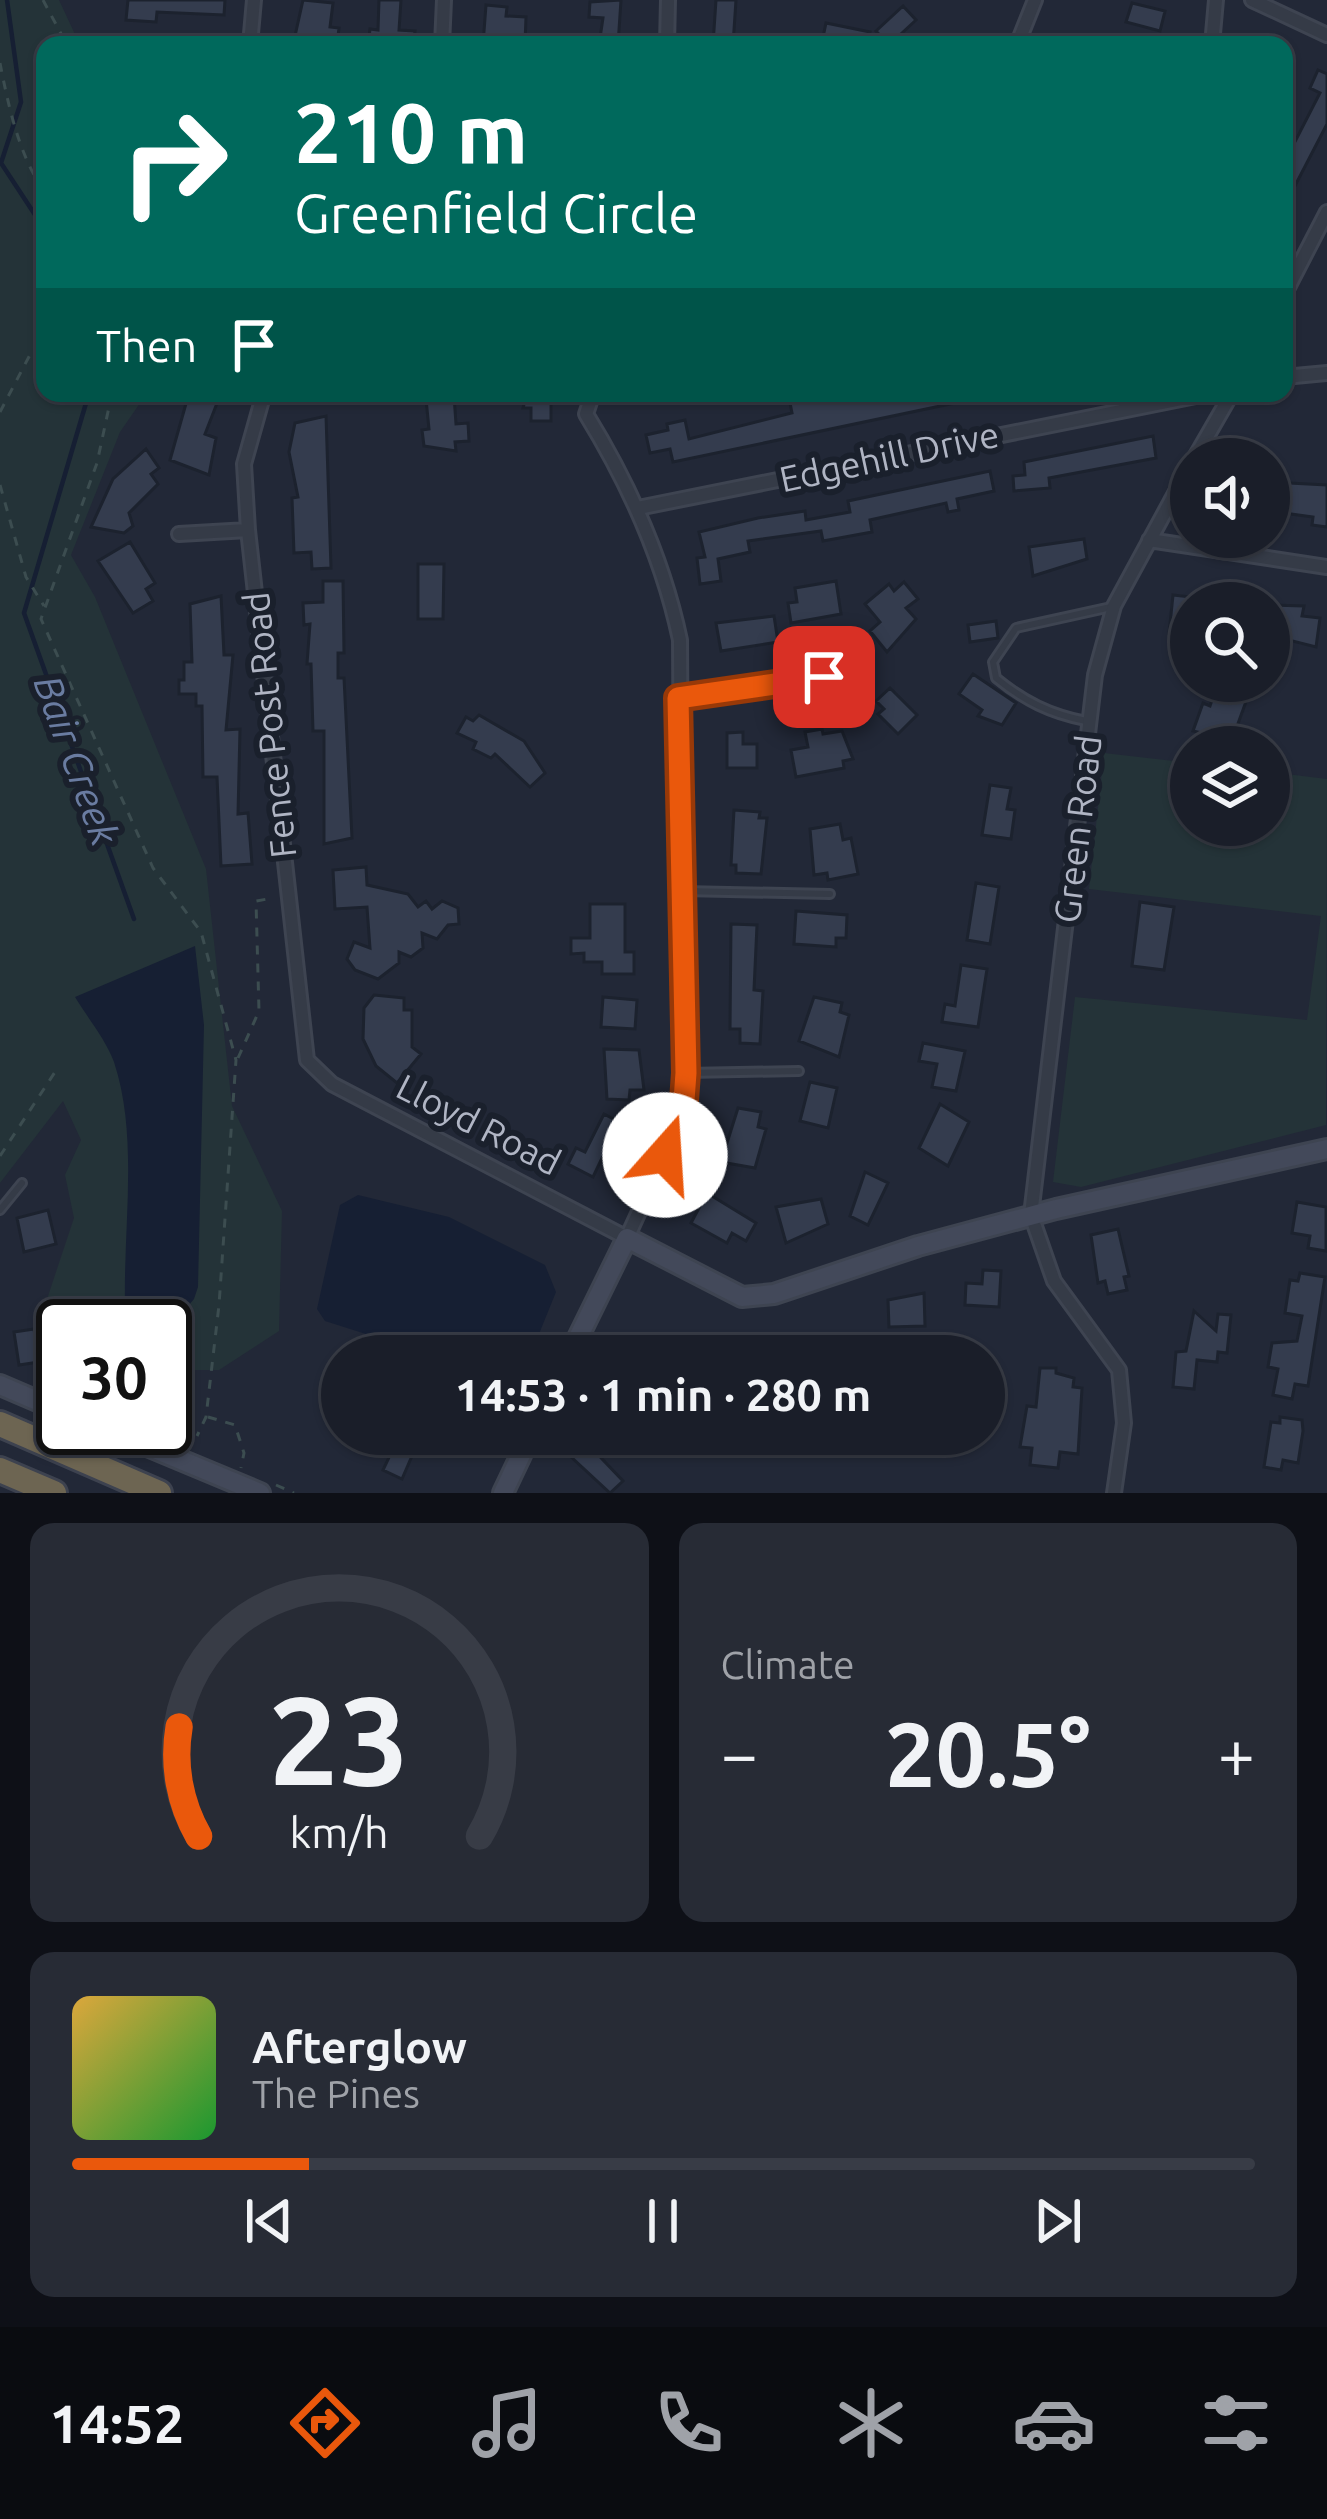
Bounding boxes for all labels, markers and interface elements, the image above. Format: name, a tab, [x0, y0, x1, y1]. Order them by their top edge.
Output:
icon: right	[96, 84, 252, 240]
text: 210 m	[294, 85, 528, 179]
text: Greenfield Circle	[294, 183, 698, 243]
icon: arrive	[221, 312, 287, 378]
text: Then	[96, 320, 197, 371]
street label: Edgehill Drive	[776, 413, 1002, 499]
map controls	[1170, 438, 1290, 846]
button: sound	[1170, 438, 1290, 558]
button: search	[1170, 582, 1290, 702]
street label: Fence Post Road	[235, 590, 303, 860]
pin	[773, 626, 875, 728]
icon: arrive	[791, 644, 857, 710]
water label: Bair Creek	[26, 669, 128, 851]
button: layers	[1170, 726, 1290, 846]
street label: Green Road	[1045, 733, 1109, 925]
street label: Lloyd Road	[390, 1065, 568, 1183]
position arrow	[602, 1092, 728, 1218]
speed limit sign: 30	[36, 1299, 192, 1455]
text: 14:53 · 1 min · 280 m	[455, 1369, 871, 1420]
text: Climate	[721, 1643, 855, 1686]
text: 23	[269, 1669, 410, 1809]
text: 20.5°	[885, 1703, 1091, 1804]
text: −	[721, 1716, 758, 1790]
text: +	[1218, 1716, 1255, 1790]
text: km/h	[290, 1807, 389, 1855]
text: Afterglow	[252, 2021, 467, 2072]
text: The Pines	[252, 2072, 420, 2115]
icon: previous	[236, 2188, 302, 2254]
icon: pause	[630, 2188, 696, 2254]
icon: next	[1025, 2188, 1091, 2254]
icon: directions	[283, 2381, 367, 2465]
icon: music	[465, 2381, 549, 2465]
icon: phone	[647, 2381, 731, 2465]
icon: climate	[829, 2381, 913, 2465]
icon: car	[1012, 2381, 1096, 2465]
icon: filters	[1194, 2381, 1278, 2465]
text: 14:52	[49, 2393, 184, 2453]

